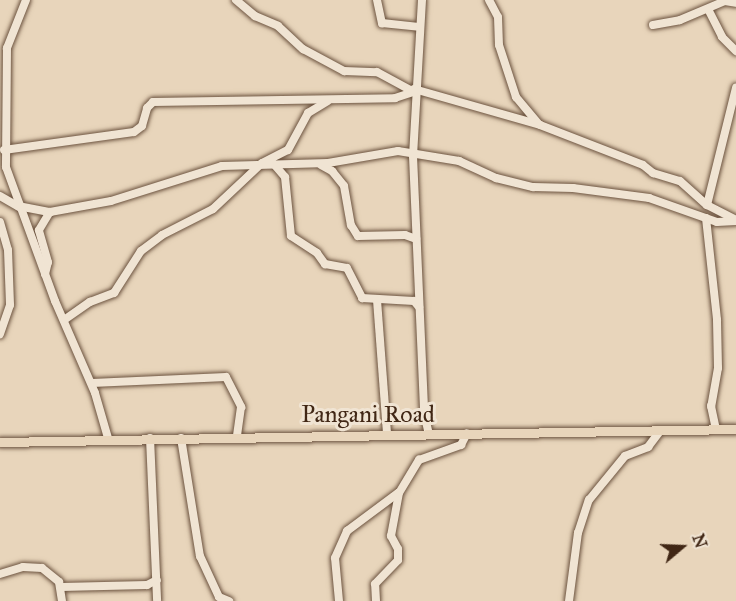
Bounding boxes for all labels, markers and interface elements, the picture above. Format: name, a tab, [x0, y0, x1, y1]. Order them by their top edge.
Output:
street label: Pangani Road	[301, 401, 435, 429]
north arrow	[652, 517, 712, 577]
text: N	[688, 531, 711, 550]

